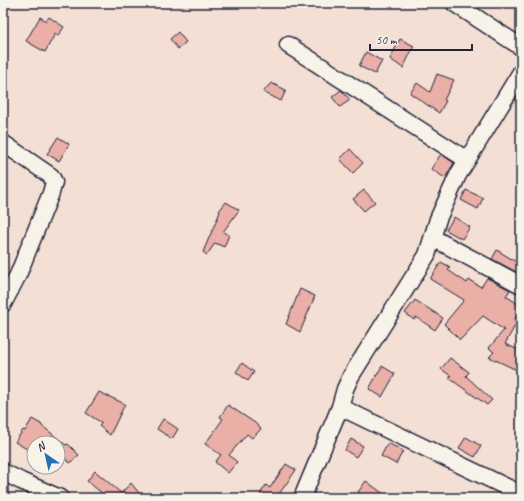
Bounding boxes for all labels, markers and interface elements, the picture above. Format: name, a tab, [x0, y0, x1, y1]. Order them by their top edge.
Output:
scale bar	[370, 26, 472, 52]
text: 50 m	[376, 32, 398, 48]
north arrow	[26, 435, 66, 475]
text: N	[34, 438, 49, 454]

